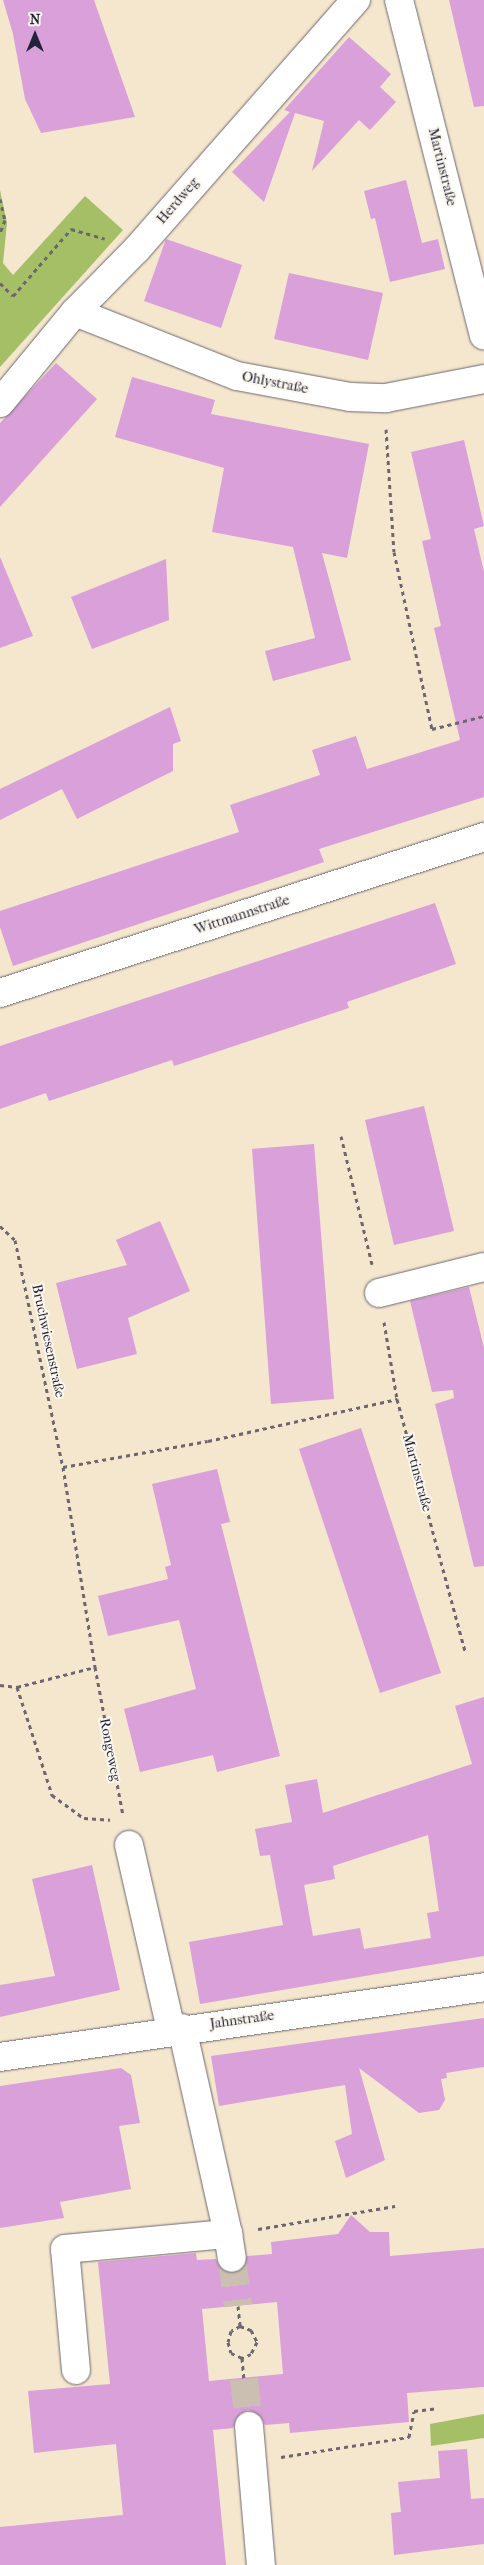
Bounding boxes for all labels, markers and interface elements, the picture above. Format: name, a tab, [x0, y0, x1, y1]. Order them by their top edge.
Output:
north arrow	[10, 10, 60, 60]
text: N	[30, 11, 40, 28]
street label: Martinstraße	[424, 126, 460, 208]
street label: Herdweg	[153, 174, 203, 228]
street label: Ohlystraße	[240, 368, 310, 398]
street label: Wittmannstraße	[192, 892, 292, 938]
street label: Bruchwiesenstraße	[28, 1283, 68, 1399]
street label: Martinstraße	[399, 1432, 435, 1514]
street label: Rongeweg	[96, 1717, 124, 1783]
street label: Jahnstraße	[209, 2007, 275, 2033]

